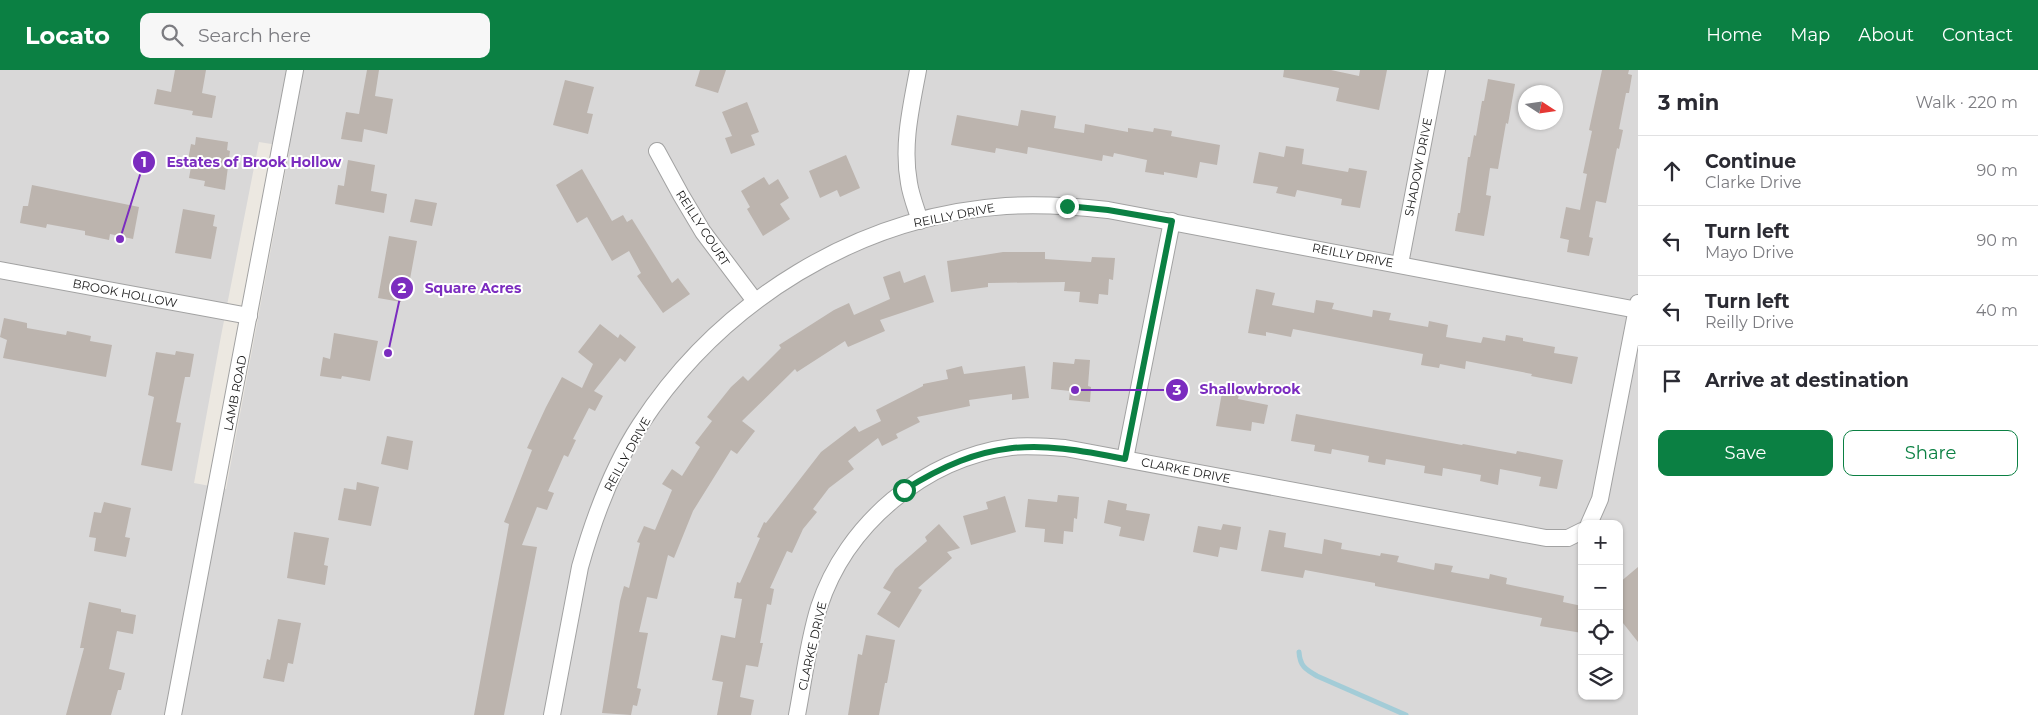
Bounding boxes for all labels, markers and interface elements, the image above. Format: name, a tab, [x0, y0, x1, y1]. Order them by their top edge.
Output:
search box	[140, 13, 490, 58]
text: Locato	[25, 21, 110, 50]
icon: search	[158, 21, 186, 49]
text: Search here	[198, 24, 311, 47]
text: Home	[1706, 24, 1762, 46]
text: Map	[1790, 24, 1830, 46]
text: About	[1858, 24, 1914, 46]
text: Contact	[1942, 24, 2013, 46]
north arrow	[1518, 85, 1563, 130]
text: 3 min	[1658, 90, 1719, 115]
text: Walk · 220 m	[1915, 93, 2018, 112]
street label: SHADOW DRIVE	[1401, 116, 1435, 218]
callout: Estates of Brook Hollow	[131, 148, 351, 177]
text: Continue	[1705, 150, 1796, 173]
text: 1	[141, 152, 147, 171]
text: Estates of Brook Hollow	[167, 153, 342, 171]
icon: ahead	[1658, 157, 1686, 185]
text: 90 m	[1976, 161, 2018, 180]
text: Clarke Drive	[1705, 173, 1801, 192]
street label: REILLY COURT	[673, 187, 733, 269]
route end	[1056, 195, 1079, 218]
street label: REILLY DRIVE	[912, 200, 996, 230]
text: Turn left	[1705, 220, 1790, 243]
icon: left	[1658, 227, 1686, 255]
text: 90 m	[1976, 231, 2018, 250]
street label: REILLY DRIVE	[1311, 240, 1395, 270]
text: Mayo Drive	[1705, 243, 1794, 262]
callout: Square Acres	[389, 273, 531, 302]
street label: BROOK HOLLOW	[71, 275, 179, 311]
text: 2	[398, 278, 407, 297]
text: Square Acres	[425, 279, 522, 297]
text: Turn left	[1705, 290, 1790, 313]
icon: left	[1658, 297, 1686, 325]
text: 40 m	[1976, 301, 2018, 320]
text: Reilly Drive	[1705, 313, 1794, 332]
street label: LAMB ROAD	[220, 354, 250, 432]
icon: arrive	[1658, 367, 1686, 395]
text: Arrive at destination	[1705, 369, 1909, 392]
callout: Shallowbrook	[1164, 375, 1310, 404]
text: 3	[1172, 380, 1182, 399]
text: Shallowbrook	[1200, 380, 1301, 398]
street label: REILLY DRIVE	[600, 414, 654, 494]
button: Save	[1658, 430, 1833, 476]
button: Share	[1843, 430, 2018, 476]
street label: CLARKE DRIVE	[1140, 454, 1232, 486]
route start	[893, 479, 916, 502]
map controls	[1578, 520, 1623, 700]
button: +	[1578, 520, 1623, 565]
button: −	[1578, 565, 1623, 610]
street label: CLARKE DRIVE	[794, 600, 830, 692]
button: locate	[1578, 610, 1623, 655]
button: layers	[1578, 655, 1623, 700]

